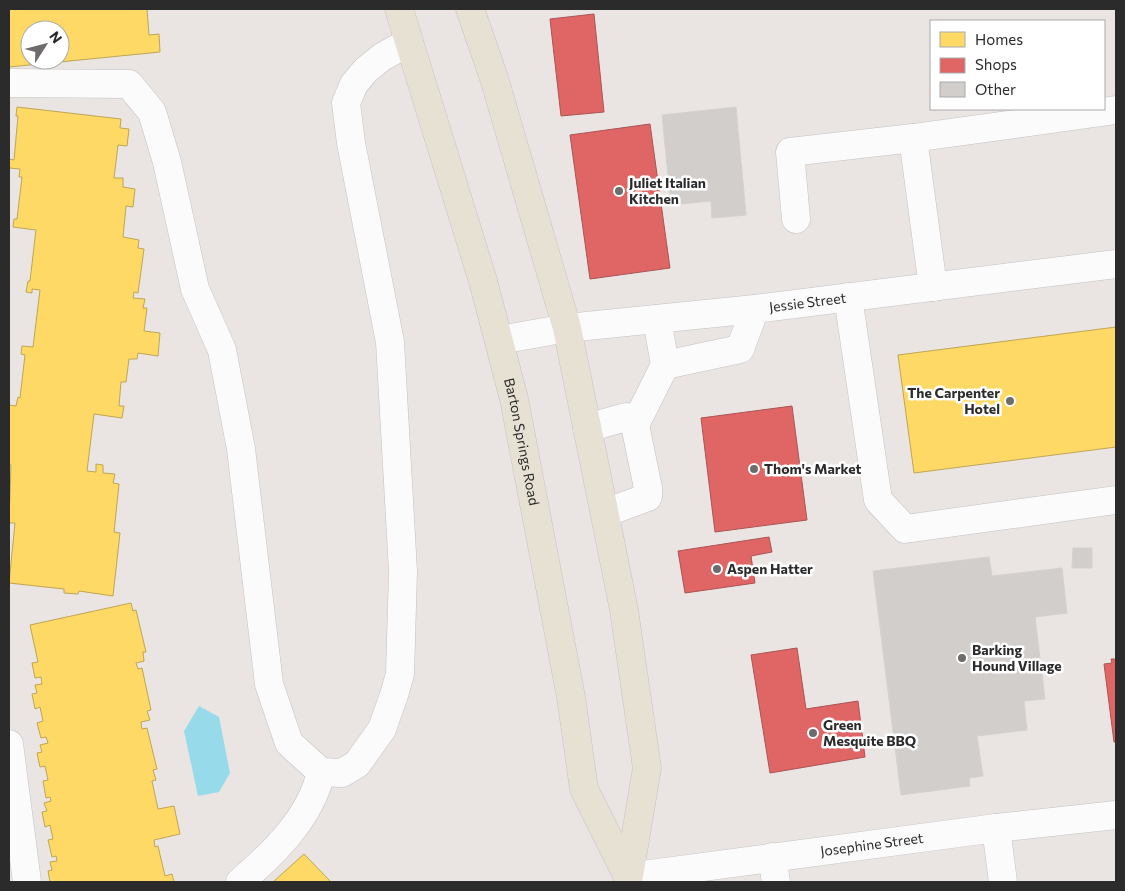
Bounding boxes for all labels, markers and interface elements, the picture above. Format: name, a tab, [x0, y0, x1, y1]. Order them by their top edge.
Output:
north arrow	[20, 20, 70, 70]
legend	[930, 20, 1105, 110]
text: N	[46, 28, 66, 46]
text: Homes	[975, 30, 1023, 48]
text: Shops	[975, 55, 1017, 73]
text: Other	[975, 80, 1016, 98]
place label: Juliet Italian Kitchen	[629, 174, 706, 207]
marker: Juliet Italian Kitchen	[613, 185, 625, 197]
street label: Jessie Street	[768, 289, 847, 315]
street label: Barton Springs Road	[501, 376, 543, 507]
place label: The Carpenter Hotel	[907, 384, 1000, 417]
marker: The Carpenter Hotel	[1004, 395, 1016, 407]
place label: Thom's Market	[764, 460, 862, 477]
marker: Thom's Market	[748, 463, 760, 475]
place label: Aspen Hatter	[727, 560, 813, 577]
marker: Aspen Hatter	[711, 563, 723, 575]
place label: Barking Hound Village	[972, 641, 1062, 674]
marker: Barking Hound Village	[956, 652, 968, 664]
place label: Green Mesquite BBQ	[823, 716, 916, 749]
marker: Green Mesquite BBQ	[807, 727, 819, 739]
street label: Josephine Street	[819, 829, 925, 859]

